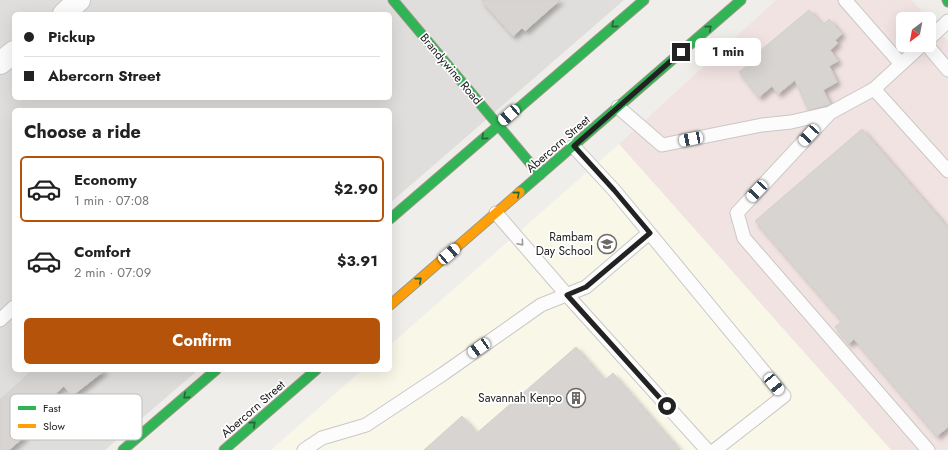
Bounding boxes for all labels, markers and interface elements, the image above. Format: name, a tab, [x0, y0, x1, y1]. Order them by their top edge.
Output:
north arrow	[896, 12, 936, 52]
map controls	[896, 12, 936, 52]
one-way arrow	[611, 21, 619, 28]
one-way arrow	[704, 25, 712, 33]
text: Pickup	[48, 26, 95, 48]
street label: Brandywine Road	[416, 29, 486, 109]
callout: 1 min	[695, 38, 761, 66]
text: 1 min	[712, 42, 744, 61]
route end	[672, 43, 690, 61]
text: Abercorn Street	[48, 65, 160, 87]
car	[496, 103, 522, 127]
street label: Abercorn Street	[522, 111, 594, 177]
text: Choose a ride	[24, 119, 141, 145]
car	[796, 122, 822, 148]
car	[678, 131, 704, 147]
one-way arrow	[481, 133, 488, 140]
text: Economy	[74, 169, 137, 191]
icon: car	[26, 171, 62, 207]
text: $2.90	[334, 178, 378, 200]
car	[744, 178, 770, 204]
text: 1 min · 07:08	[74, 191, 149, 210]
one-way arrow	[513, 192, 520, 199]
place label: Rambam Day School	[536, 228, 593, 260]
school or university icon: Rambam Day School	[596, 233, 618, 255]
one-way arrow	[517, 238, 524, 245]
text: Comfort	[74, 241, 131, 263]
car	[436, 242, 462, 266]
icon: car	[26, 243, 62, 279]
text: $3.91	[337, 250, 378, 272]
text: 2 min · 07:09	[74, 263, 151, 282]
one-way arrow	[415, 277, 422, 284]
button: Confirm	[24, 318, 380, 364]
car	[466, 336, 492, 360]
car	[762, 371, 786, 397]
street label: Abercorn Street	[217, 376, 289, 442]
building icon: Savannah Kenpo	[565, 387, 587, 409]
place label: Savannah Kenpo	[478, 389, 562, 407]
one-way arrow	[183, 391, 191, 398]
legend	[10, 394, 142, 440]
route start	[658, 397, 676, 415]
text: Fast	[43, 400, 61, 416]
text: Slow	[43, 418, 65, 434]
one-way arrow	[248, 422, 256, 429]

